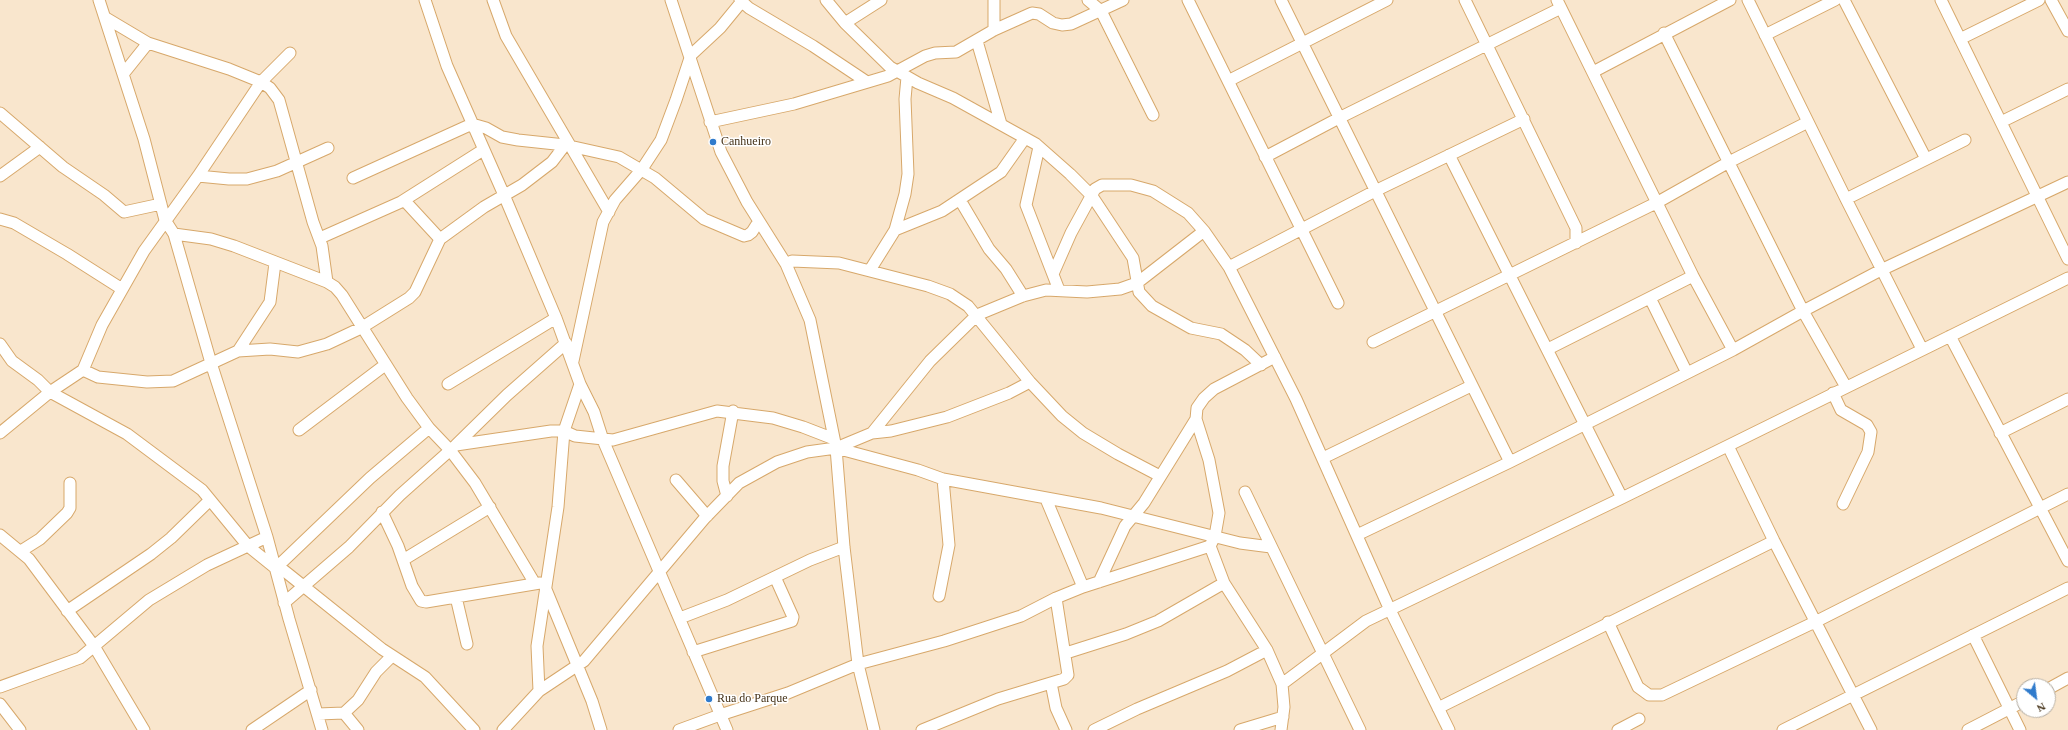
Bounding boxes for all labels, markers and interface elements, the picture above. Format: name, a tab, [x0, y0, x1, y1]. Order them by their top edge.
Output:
place label: Canhueiro	[721, 135, 771, 149]
marker: Canhueiro	[708, 137, 718, 147]
north arrow	[2016, 678, 2056, 718]
place label: Rua do Parque	[717, 692, 788, 706]
marker: Rua do Parque	[704, 694, 714, 704]
text: N	[2035, 700, 2048, 715]

